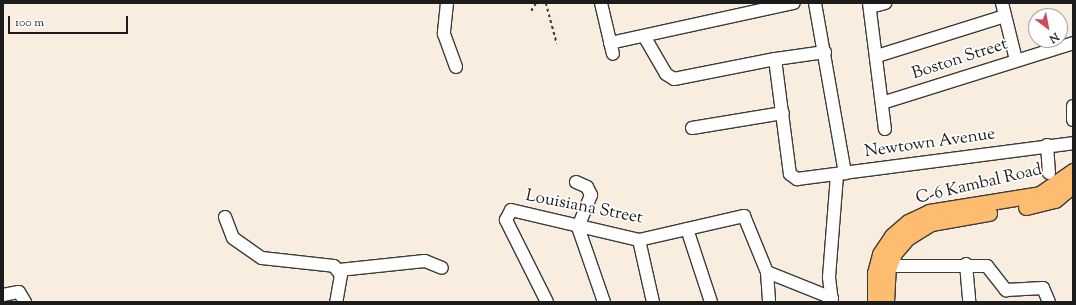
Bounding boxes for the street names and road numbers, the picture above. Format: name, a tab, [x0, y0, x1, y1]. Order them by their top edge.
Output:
street label: Boston Street	[910, 35, 1010, 85]
street label: Newtown Avenue	[863, 125, 997, 163]
street label: C-6 Kambal Road	[914, 161, 1044, 209]
street label: Louisiana Street	[524, 187, 644, 229]

